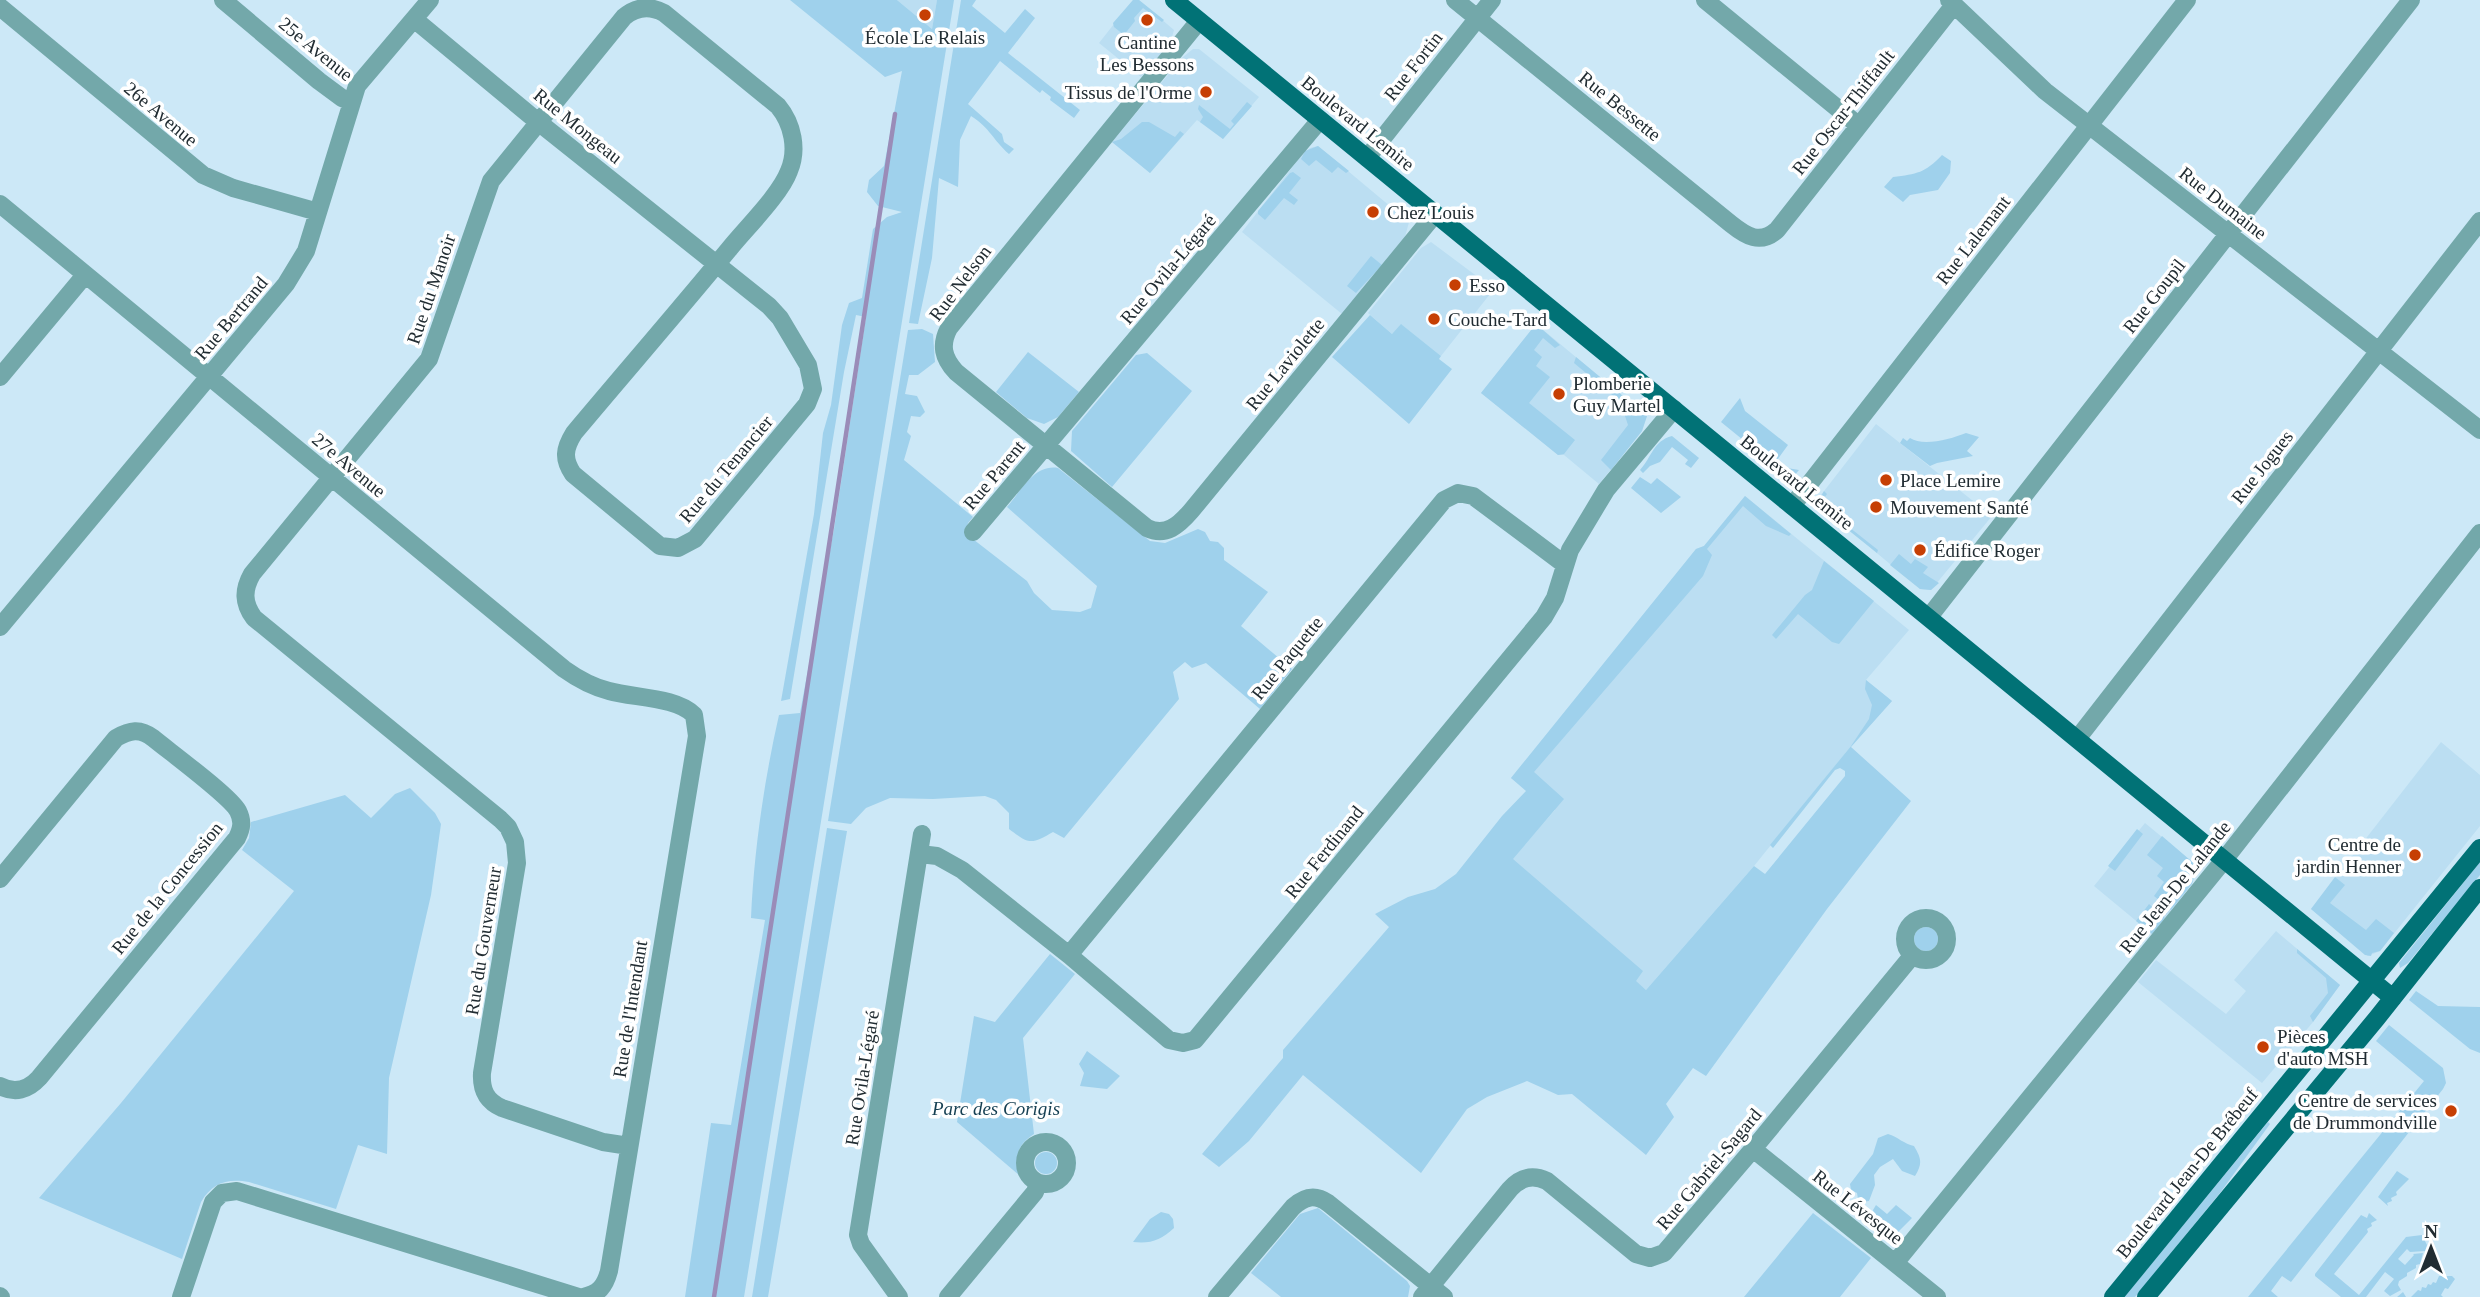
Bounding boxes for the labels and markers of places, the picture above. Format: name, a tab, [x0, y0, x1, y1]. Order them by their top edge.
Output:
marker: École Le Relais	[917, 7, 933, 23]
marker: Cantine Les Bessons	[1139, 12, 1155, 28]
place label: École Le Relais	[865, 27, 985, 48]
place label: Cantine Les Bessons	[1100, 32, 1194, 75]
place label: Tissus de l'Orme	[1065, 82, 1192, 103]
marker: Tissus de l'Orme	[1198, 84, 1214, 100]
place label: Chez Louis	[1387, 202, 1474, 223]
marker: Chez Louis	[1365, 204, 1381, 220]
place label: Esso	[1469, 275, 1505, 296]
marker: Esso	[1447, 277, 1463, 293]
place label: Couche-Tard	[1448, 309, 1547, 330]
marker: Couche-Tard	[1426, 311, 1442, 327]
place label: Plomberie Guy Martel	[1573, 373, 1661, 416]
marker: Plomberie Guy Martel	[1551, 386, 1567, 402]
place label: Place Lemire	[1900, 470, 2001, 491]
marker: Place Lemire	[1878, 472, 1894, 488]
place label: Mouvement Santé	[1890, 497, 2029, 518]
marker: Mouvement Santé	[1868, 499, 1884, 515]
place label: Édifice Roger	[1934, 540, 2041, 561]
marker: Édifice Roger	[1912, 542, 1928, 558]
place label: Centre de jardin Henner	[2295, 834, 2402, 877]
marker: Centre de jardin Henner	[2407, 847, 2423, 863]
place label: Pièces d'auto MSH	[2277, 1026, 2369, 1069]
marker: Pièces d'auto MSH	[2255, 1039, 2271, 1055]
place label: Centre de services de Drummondville	[2293, 1090, 2437, 1133]
marker: Centre de services de Drummondville	[2443, 1103, 2459, 1119]

